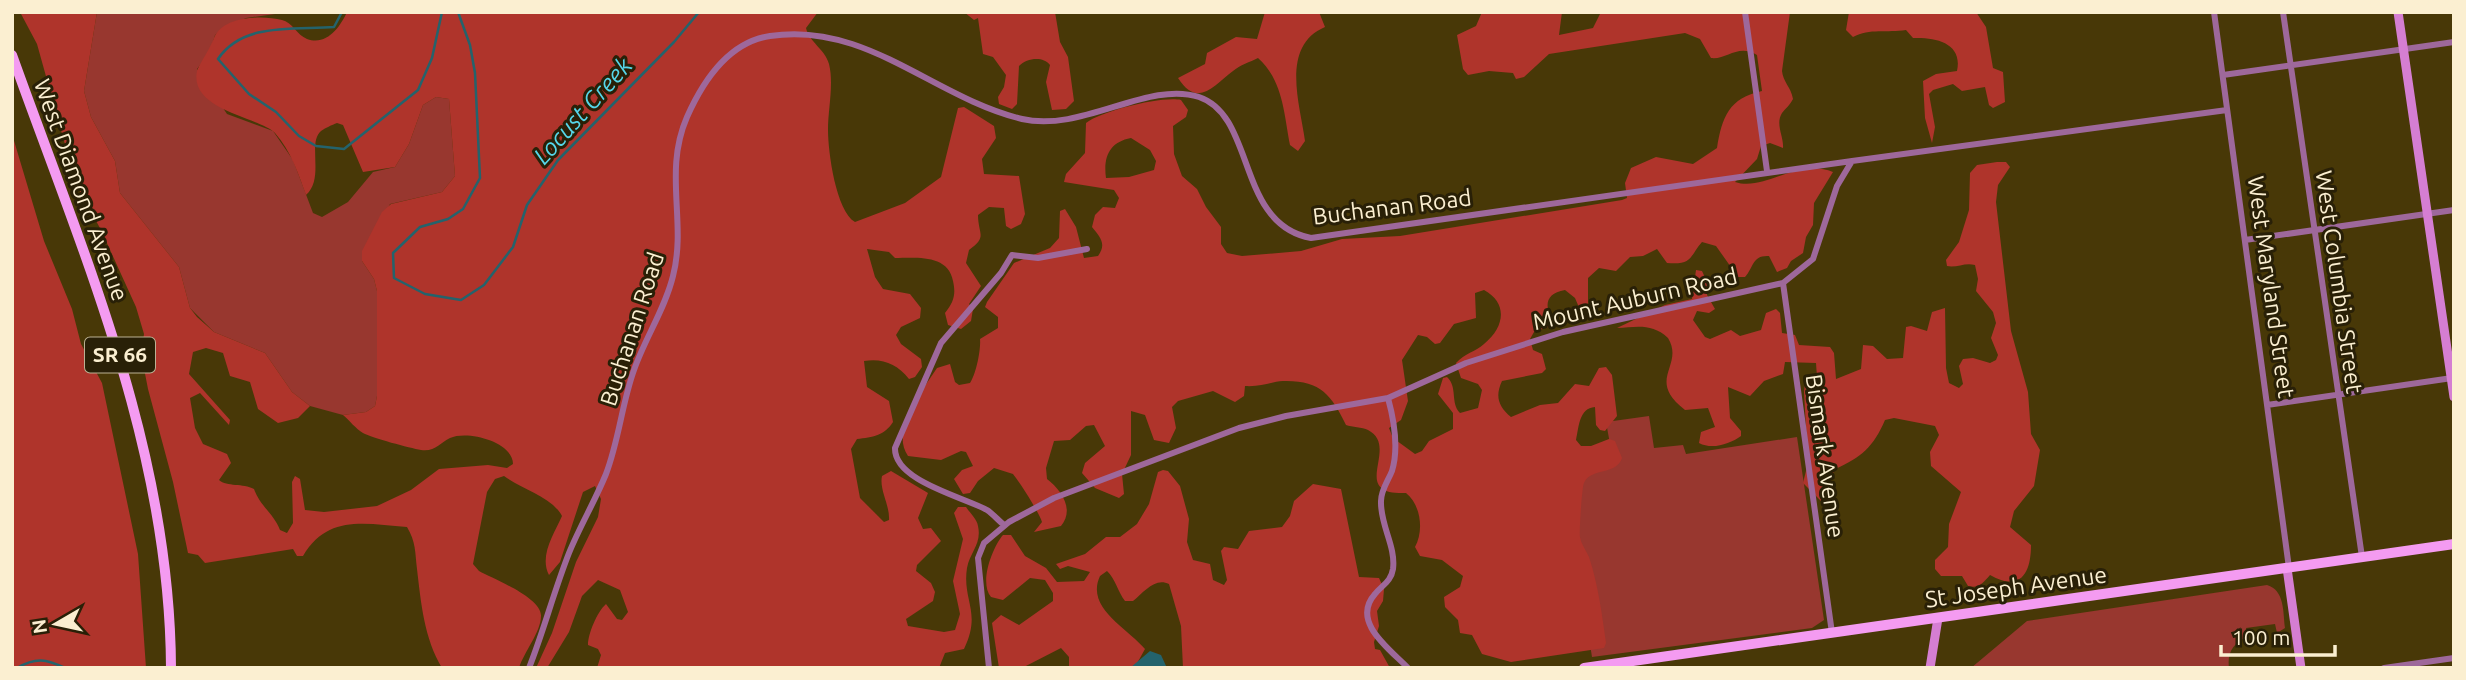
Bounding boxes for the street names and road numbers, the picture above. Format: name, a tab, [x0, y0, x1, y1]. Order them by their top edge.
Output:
street label: West Diamond Avenue	[30, 76, 133, 304]
street label: West Columbia Street	[2311, 169, 2368, 395]
street label: West Maryland Street	[2244, 174, 2299, 400]
street label: Buchanan Road	[1311, 184, 1473, 229]
street label: Buchanan Road	[595, 249, 668, 409]
street label: Mount Auburn Road	[1530, 263, 1739, 334]
road number: SR 66	[85, 338, 155, 372]
street label: Bismark Avenue	[1802, 373, 1849, 539]
street label: St Joseph Avenue	[1924, 561, 2108, 612]

